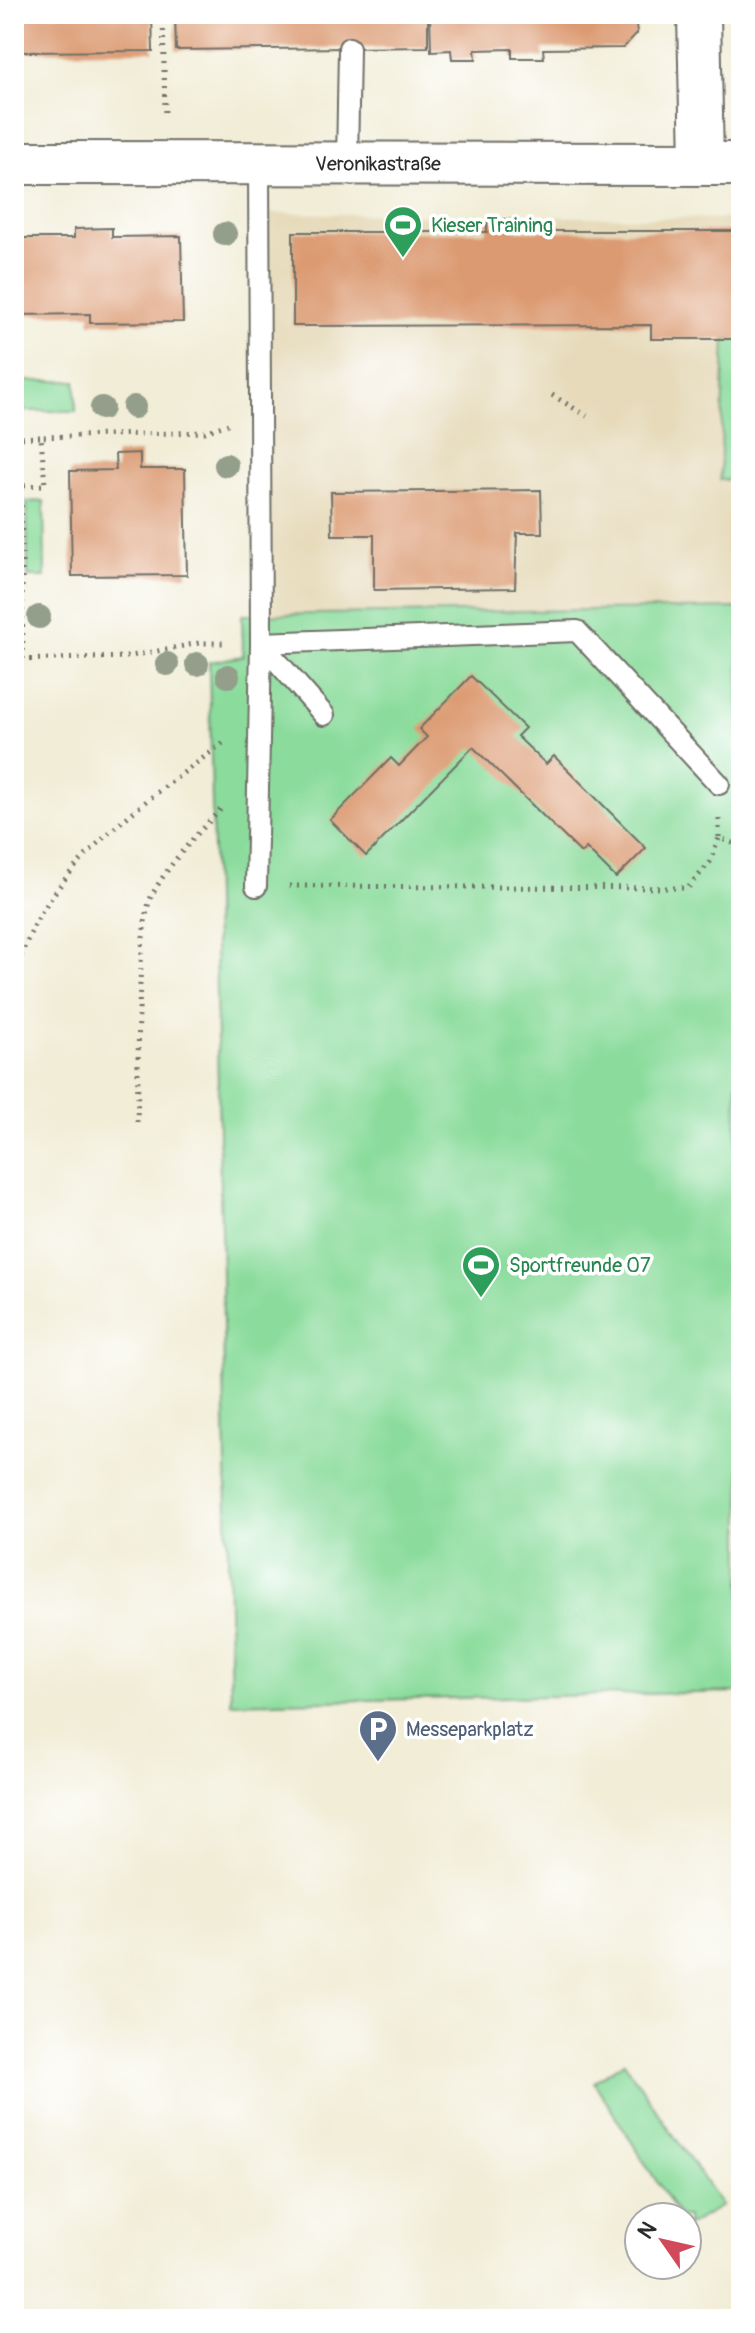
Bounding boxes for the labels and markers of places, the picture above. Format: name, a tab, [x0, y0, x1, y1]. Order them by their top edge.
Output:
sports icon: Kieser Training	[382, 204, 424, 259]
place label: Kieser Training	[431, 213, 553, 238]
sports icon: Sportfreunde 07	[460, 1244, 502, 1299]
place label: Sportfreunde 07	[509, 1253, 651, 1278]
parking icon: Messeparkplatz	[357, 1708, 399, 1763]
place label: Messeparkplatz	[406, 1717, 534, 1742]

